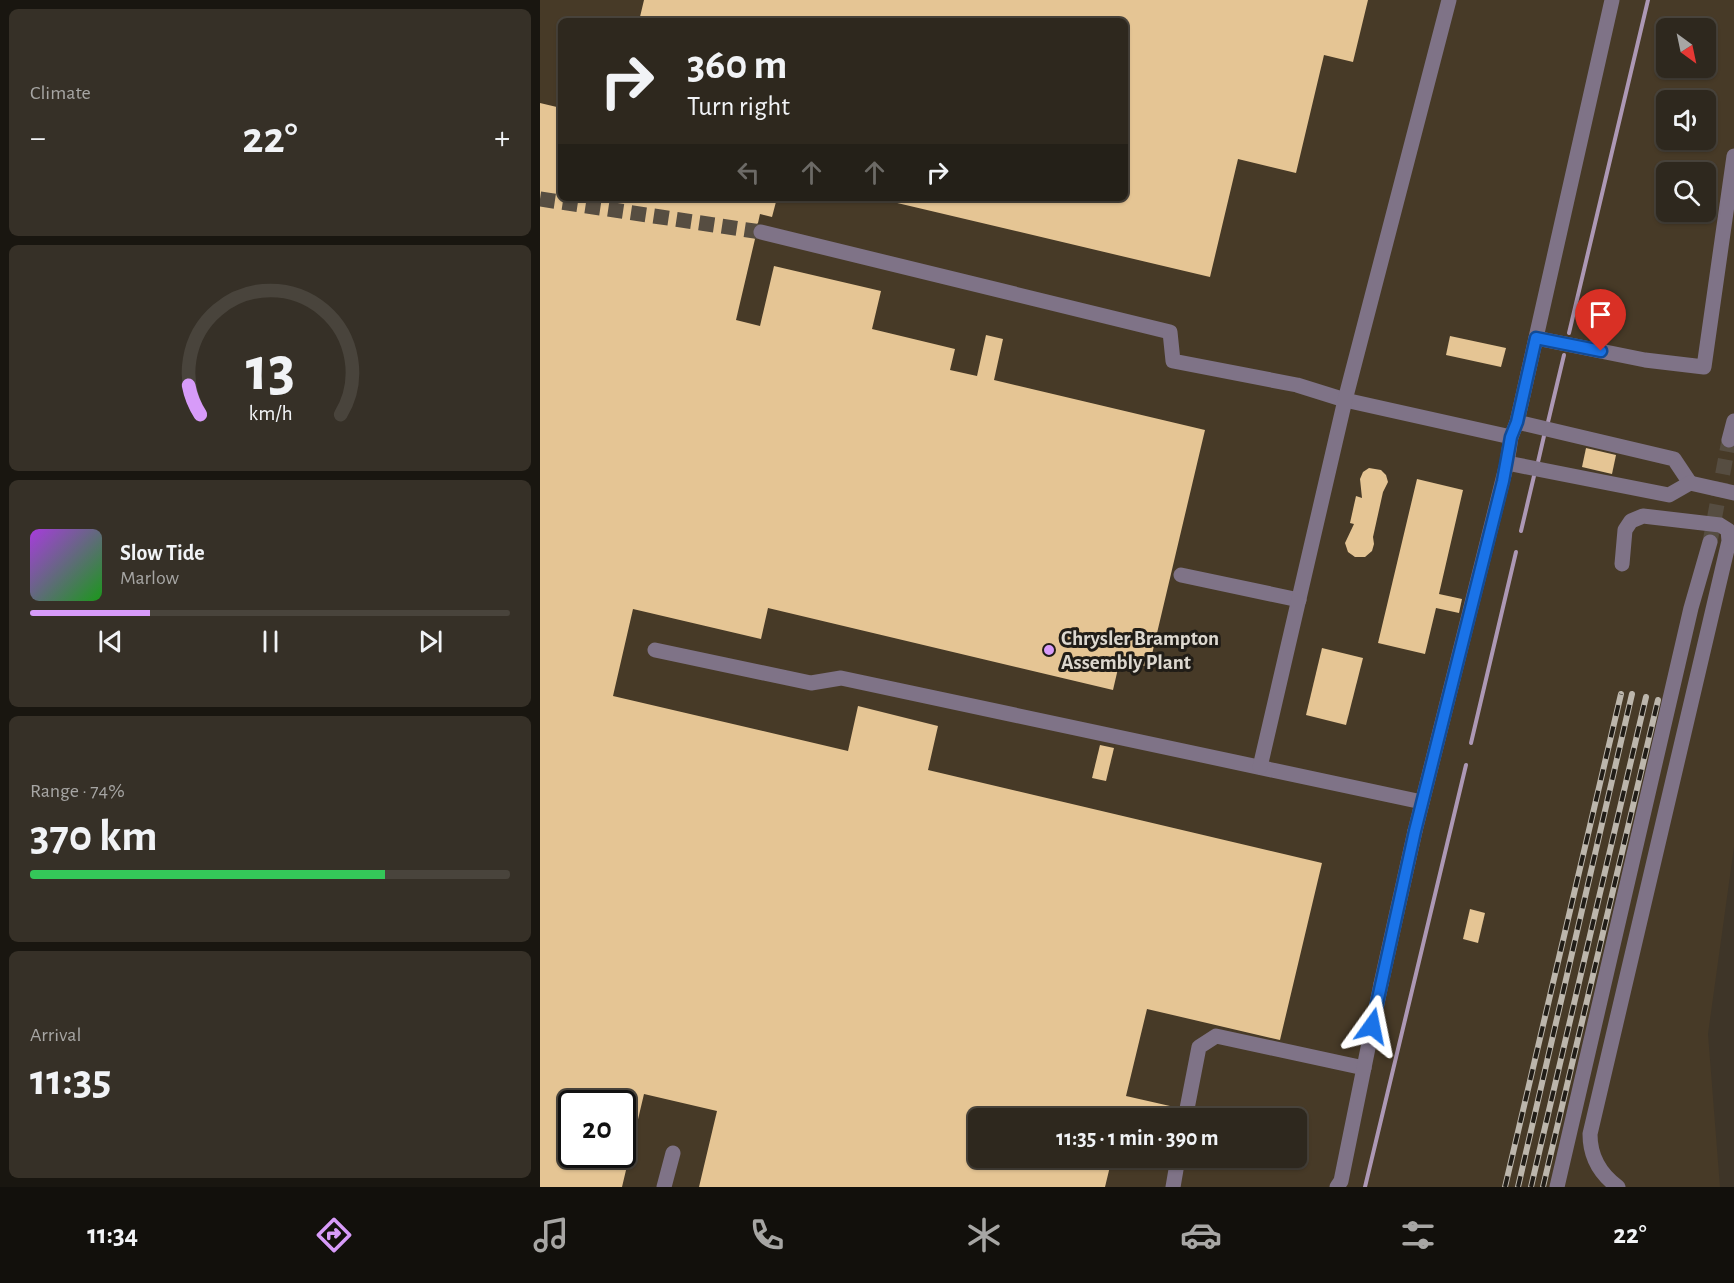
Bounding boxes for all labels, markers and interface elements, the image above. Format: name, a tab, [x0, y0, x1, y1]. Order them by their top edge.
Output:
north arrow	[1656, 18, 1716, 78]
map controls	[1656, 18, 1716, 222]
icon: right	[588, 42, 666, 120]
text: 360 m	[687, 44, 788, 86]
text: Climate	[30, 83, 91, 103]
button: sound	[1656, 90, 1716, 150]
text: Turn right	[687, 93, 790, 120]
text: 22°	[242, 116, 298, 161]
text: −	[30, 122, 46, 155]
text: +	[494, 122, 510, 155]
icon: left	[732, 156, 765, 189]
icon: ahead	[795, 156, 828, 189]
icon: ahead	[858, 156, 891, 189]
icon: right	[921, 156, 954, 189]
button: search	[1656, 162, 1716, 222]
pin	[1575, 289, 1626, 351]
icon: arrive	[1584, 298, 1617, 331]
text: 13	[245, 339, 295, 401]
text: km/h	[248, 403, 292, 424]
text: Slow Tide	[120, 542, 205, 564]
text: Marlow	[120, 568, 179, 588]
icon: previous	[94, 625, 127, 658]
icon: pause	[254, 625, 287, 658]
icon: next	[414, 625, 447, 658]
place label: Chrysler Brampton Assembly Plant	[1061, 628, 1219, 673]
marker: Chrysler Brampton Assembly Plant	[1042, 643, 1056, 657]
text: Range · 74%	[30, 781, 125, 801]
text: 370 km	[30, 814, 158, 859]
position arrow	[1340, 994, 1404, 1058]
text: Arrival	[30, 1025, 81, 1045]
text: 11:35	[30, 1058, 112, 1103]
speed limit sign: 20	[558, 1090, 636, 1168]
text: 11:35 · 1 min · 390 m	[1056, 1127, 1219, 1149]
icon: directions	[313, 1214, 355, 1256]
icon: music	[530, 1214, 572, 1256]
icon: phone	[746, 1214, 788, 1256]
icon: climate	[963, 1214, 1005, 1256]
icon: car	[1180, 1214, 1222, 1256]
icon: filters	[1397, 1214, 1439, 1256]
text: 11:34	[87, 1221, 138, 1248]
text: 22°	[1613, 1221, 1647, 1248]

